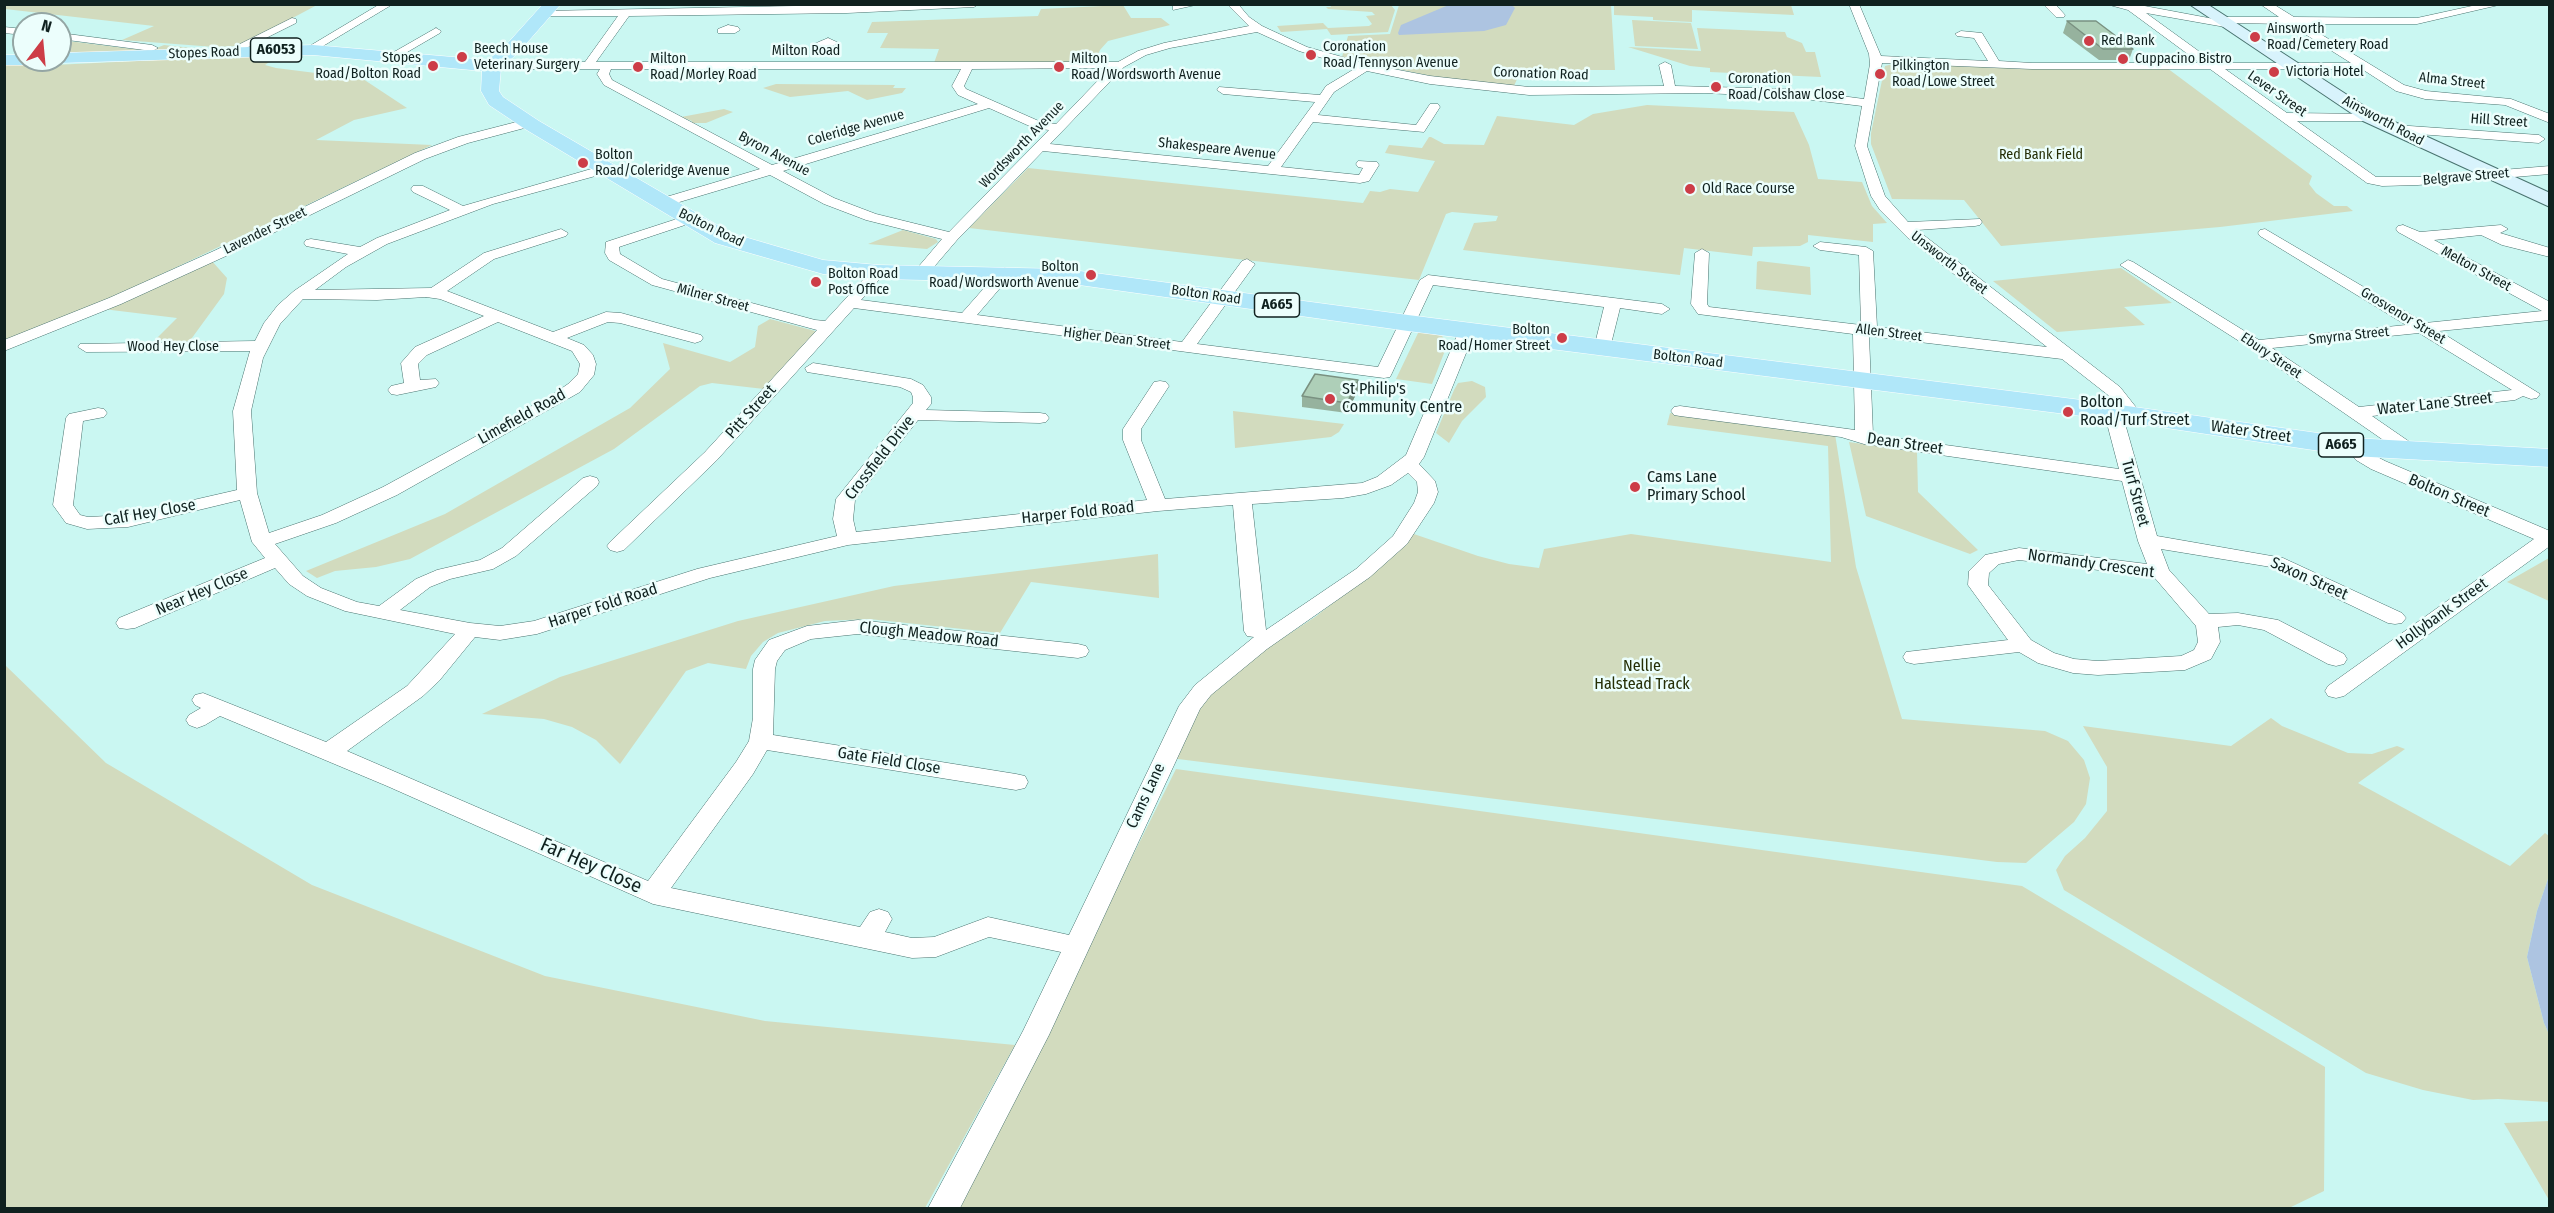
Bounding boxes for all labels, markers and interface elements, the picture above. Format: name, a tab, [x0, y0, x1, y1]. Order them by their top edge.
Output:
north arrow	[12, 12, 72, 72]
text: N	[39, 16, 54, 37]
place label: Ainsworth Road/Cemetery Road	[2267, 21, 2388, 54]
marker: Ainsworth Road/Cemetery Road	[2248, 30, 2262, 44]
place label: Red Bank	[2101, 33, 2155, 49]
marker: Red Bank	[2082, 34, 2096, 48]
road number: A6053	[250, 38, 302, 62]
place label: Coronation Road/Tennyson Avenue	[1323, 39, 1458, 72]
place label: Beech House Veterinary Surgery	[474, 41, 579, 74]
street label: Stopes Road	[168, 43, 240, 63]
street label: Milton Road	[772, 43, 840, 59]
marker: Coronation Road/Tennyson Avenue	[1304, 48, 1318, 62]
place label: Stopes Road/Bolton Road	[315, 50, 421, 82]
marker: Beech House Veterinary Surgery	[455, 50, 469, 64]
place label: Milton Road/Morley Road	[650, 51, 757, 84]
place label: Milton Road/Wordsworth Avenue	[1071, 51, 1221, 84]
place label: Cuppacino Bistro	[2135, 51, 2232, 67]
marker: Cuppacino Bistro	[2116, 52, 2130, 66]
place label: Pilkington Road/Lowe Street	[1892, 58, 1995, 90]
marker: Stopes Road/Bolton Road	[426, 59, 440, 73]
marker: Milton Road/Morley Road	[631, 60, 645, 74]
marker: Milton Road/Wordsworth Avenue	[1052, 60, 1066, 74]
street label: Coronation Road	[1493, 64, 1589, 84]
place label: Victoria Hotel	[2286, 64, 2364, 80]
marker: Victoria Hotel	[2267, 65, 2281, 79]
marker: Pilkington Road/Lowe Street	[1873, 67, 1887, 81]
street label: Lever Street	[2244, 67, 2310, 121]
street label: Alma Street	[2418, 69, 2486, 93]
place label: Coronation Road/Colshaw Close	[1728, 71, 1845, 104]
marker: Coronation Road/Colshaw Close	[1709, 80, 1723, 94]
street label: Ainsworth Road	[2339, 92, 2427, 150]
street label: Wordsworth Avenue	[976, 98, 1068, 192]
street label: Coleridge Avenue	[806, 106, 906, 150]
street label: Hill Street	[2470, 111, 2528, 131]
street label: Byron Avenue	[735, 128, 813, 180]
street label: Shakespeare Avenue	[1157, 134, 1277, 164]
place label: Bolton Road/Coleridge Avenue	[595, 147, 730, 180]
park label: Red Bank Field	[1999, 147, 2083, 163]
marker: Bolton Road/Coleridge Avenue	[576, 156, 590, 170]
street label: Belgrave Street	[2422, 165, 2510, 189]
place label: Old Race Course	[1702, 181, 1795, 197]
marker: Old Race Course	[1683, 182, 1697, 196]
street label: Lavender Street	[221, 204, 309, 258]
street label: Bolton Road	[676, 205, 746, 251]
street label: Unsworth Street	[1907, 228, 1991, 298]
street label: Melton Street	[2438, 243, 2514, 295]
place label: Bolton Road/Wordsworth Avenue	[929, 259, 1079, 292]
place label: Bolton Road Post Office	[828, 266, 898, 298]
marker: Bolton Road/Wordsworth Avenue	[1084, 268, 1098, 282]
marker: Bolton Road Post Office	[809, 275, 823, 289]
street label: Milner Street	[675, 280, 751, 316]
street label: Bolton Road	[1170, 282, 1242, 308]
street label: Grosvenor Street	[2357, 284, 2449, 348]
road number: A665	[1254, 293, 1300, 317]
street label: Allen Street	[1855, 321, 1923, 345]
place label: Bolton Road/Homer Street	[1438, 322, 1550, 354]
street label: Smyrna Street	[2308, 323, 2390, 349]
street label: Higher Dean Street	[1062, 324, 1172, 354]
street label: Ebury Street	[2237, 329, 2305, 383]
marker: Bolton Road/Homer Street	[1555, 331, 1569, 345]
street label: Wood Hey Close	[127, 339, 219, 355]
street label: Bolton Road	[1652, 346, 1724, 372]
place label: St Philip's Community Centre	[1342, 380, 1462, 418]
street label: Pitt Street	[722, 381, 780, 443]
street label: Limefield Road	[475, 385, 569, 449]
street label: Water Lane Street	[2376, 388, 2494, 420]
marker: St Philip's Community Centre	[1323, 392, 1337, 406]
place label: Bolton Road/Turf Street	[2080, 393, 2189, 431]
marker: Bolton Road/Turf Street	[2061, 405, 2075, 419]
street label: Crossfield Drive	[841, 412, 919, 504]
street label: Water Street	[2210, 417, 2292, 447]
street label: Dean Street	[1866, 429, 1944, 459]
road number: A665	[2318, 433, 2364, 457]
street label: Turf Street	[2117, 457, 2153, 529]
place label: Cams Lane Primary School	[1647, 468, 1746, 506]
street label: Bolton Street	[2406, 470, 2492, 522]
marker: Cams Lane Primary School	[1628, 480, 1642, 494]
street label: Calf Hey Close	[103, 496, 197, 530]
street label: Harper Fold Road	[1021, 498, 1135, 528]
street label: Normandy Crescent	[2026, 546, 2156, 582]
street label: Saxon Street	[2267, 553, 2351, 605]
street label: Near Hey Close	[153, 564, 251, 620]
street label: Hollybank Street	[2392, 574, 2492, 654]
street label: Harper Fold Road	[546, 579, 660, 633]
street label: Clough Meadow Road	[858, 618, 1000, 652]
park label: Nellie Halstead Track	[1594, 657, 1690, 695]
street label: Gate Field Close	[836, 743, 942, 779]
street label: Cams Lane	[1123, 760, 1169, 832]
street label: Far Hey Close	[536, 833, 646, 899]

